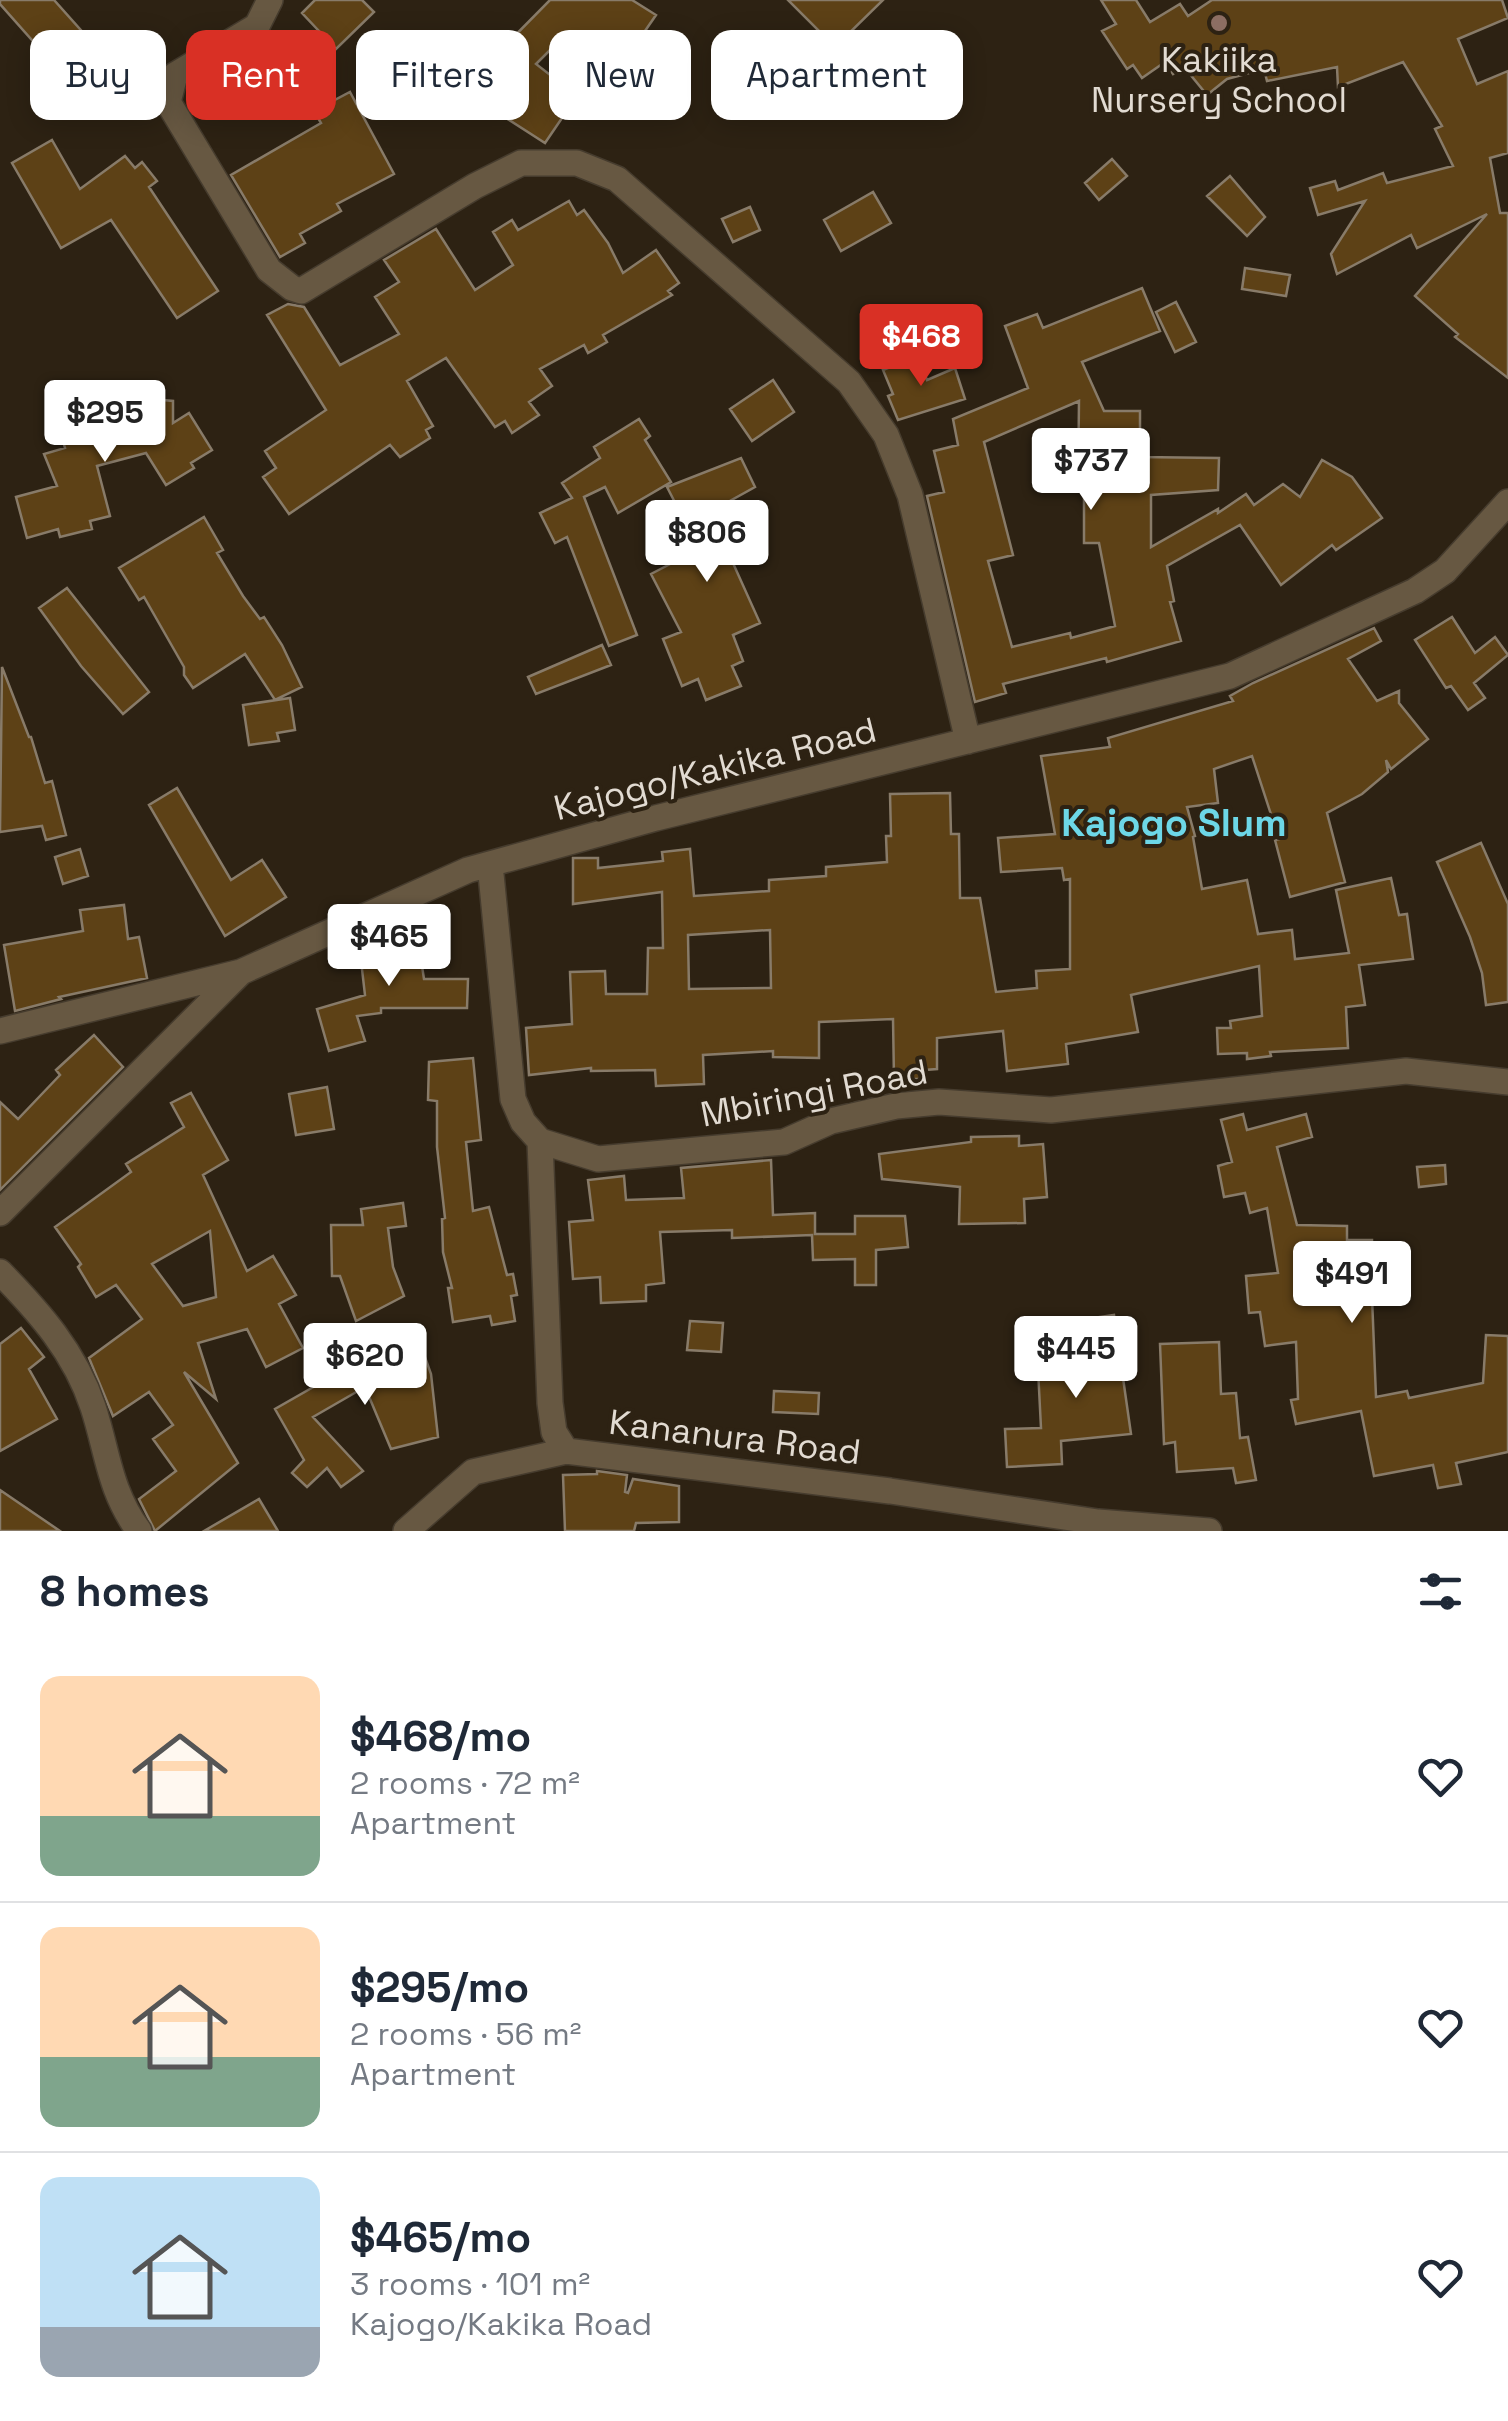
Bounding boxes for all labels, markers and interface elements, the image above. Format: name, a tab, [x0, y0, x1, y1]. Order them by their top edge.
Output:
marker: Kakiika Nursery School	[1208, 12, 1230, 34]
chip: Buy	[30, 30, 166, 120]
chip: Rent	[186, 30, 336, 120]
chip: Filters	[356, 30, 529, 120]
chip: New	[549, 30, 691, 120]
chip: Apartment	[711, 30, 963, 120]
place label: Kakiika Nursery School	[1091, 38, 1347, 122]
pin: $468	[862, 304, 980, 389]
text: $468	[882, 316, 960, 356]
pin: $295	[46, 380, 164, 465]
text: $295	[66, 392, 144, 432]
pin: $737	[1032, 428, 1150, 513]
text: $737	[1054, 440, 1128, 480]
pin: $806	[648, 500, 766, 585]
text: $806	[667, 512, 747, 552]
street label: Kajogo/Kakika Road	[549, 708, 881, 830]
district label: Kajogo Slum	[1061, 799, 1287, 847]
pin: $465	[330, 904, 448, 989]
text: $465	[350, 916, 428, 956]
street label: Mbiringi Road	[697, 1049, 931, 1137]
pin: $491	[1293, 1241, 1411, 1326]
text: $491	[1315, 1253, 1389, 1293]
pin: $445	[1017, 1316, 1135, 1401]
pin: $620	[306, 1323, 424, 1408]
text: $445	[1036, 1328, 1116, 1368]
text: $620	[326, 1335, 404, 1375]
street label: Kananura Road	[607, 1400, 863, 1474]
icon: filters	[1413, 1564, 1468, 1619]
text: 8 homes	[40, 1565, 210, 1618]
text: $468/mo	[350, 1710, 531, 1763]
icon: home	[120, 1716, 240, 1836]
icon: heart	[1413, 1749, 1468, 1804]
text: 2 rooms · 72 m²	[350, 1763, 580, 1803]
text: Apartment	[350, 1803, 516, 1843]
text: $295/mo	[350, 1961, 529, 2014]
icon: home	[120, 1967, 240, 2087]
icon: heart	[1413, 2000, 1468, 2055]
text: 2 rooms · 56 m²	[350, 2014, 582, 2054]
text: Apartment	[350, 2054, 516, 2094]
text: $465/mo	[350, 2211, 531, 2264]
icon: home	[120, 2217, 240, 2337]
icon: heart	[1413, 2250, 1468, 2305]
text: 3 rooms · 101 m²	[350, 2264, 590, 2304]
text: Kajogo/Kakika Road	[350, 2304, 652, 2344]

